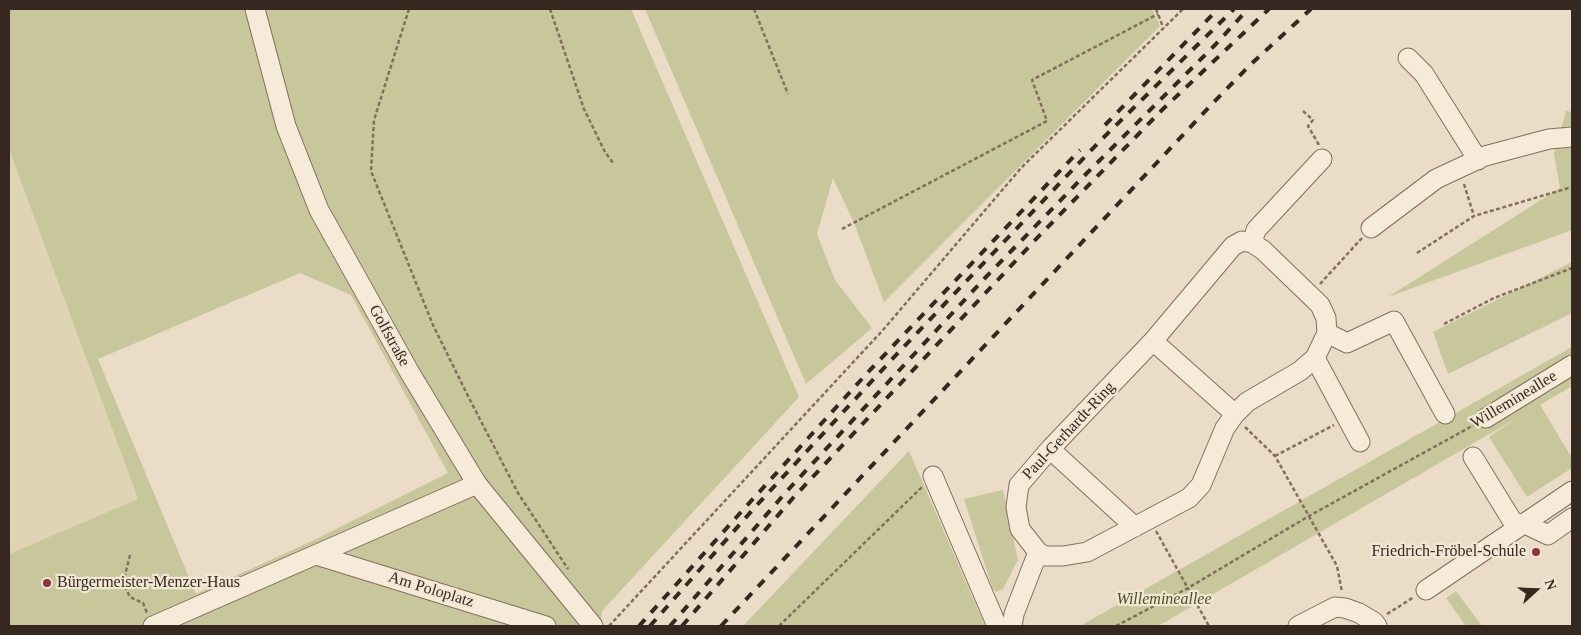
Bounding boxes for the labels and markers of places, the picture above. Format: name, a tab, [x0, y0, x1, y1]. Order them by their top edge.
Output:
place label: Friedrich-Fröbel-Schule	[1371, 542, 1526, 562]
marker: Friedrich-Fröbel-Schule	[1530, 546, 1542, 558]
place label: Bürgermeister-Menzer-Haus	[57, 573, 240, 593]
marker: Bürgermeister-Menzer-Haus	[41, 577, 53, 589]

